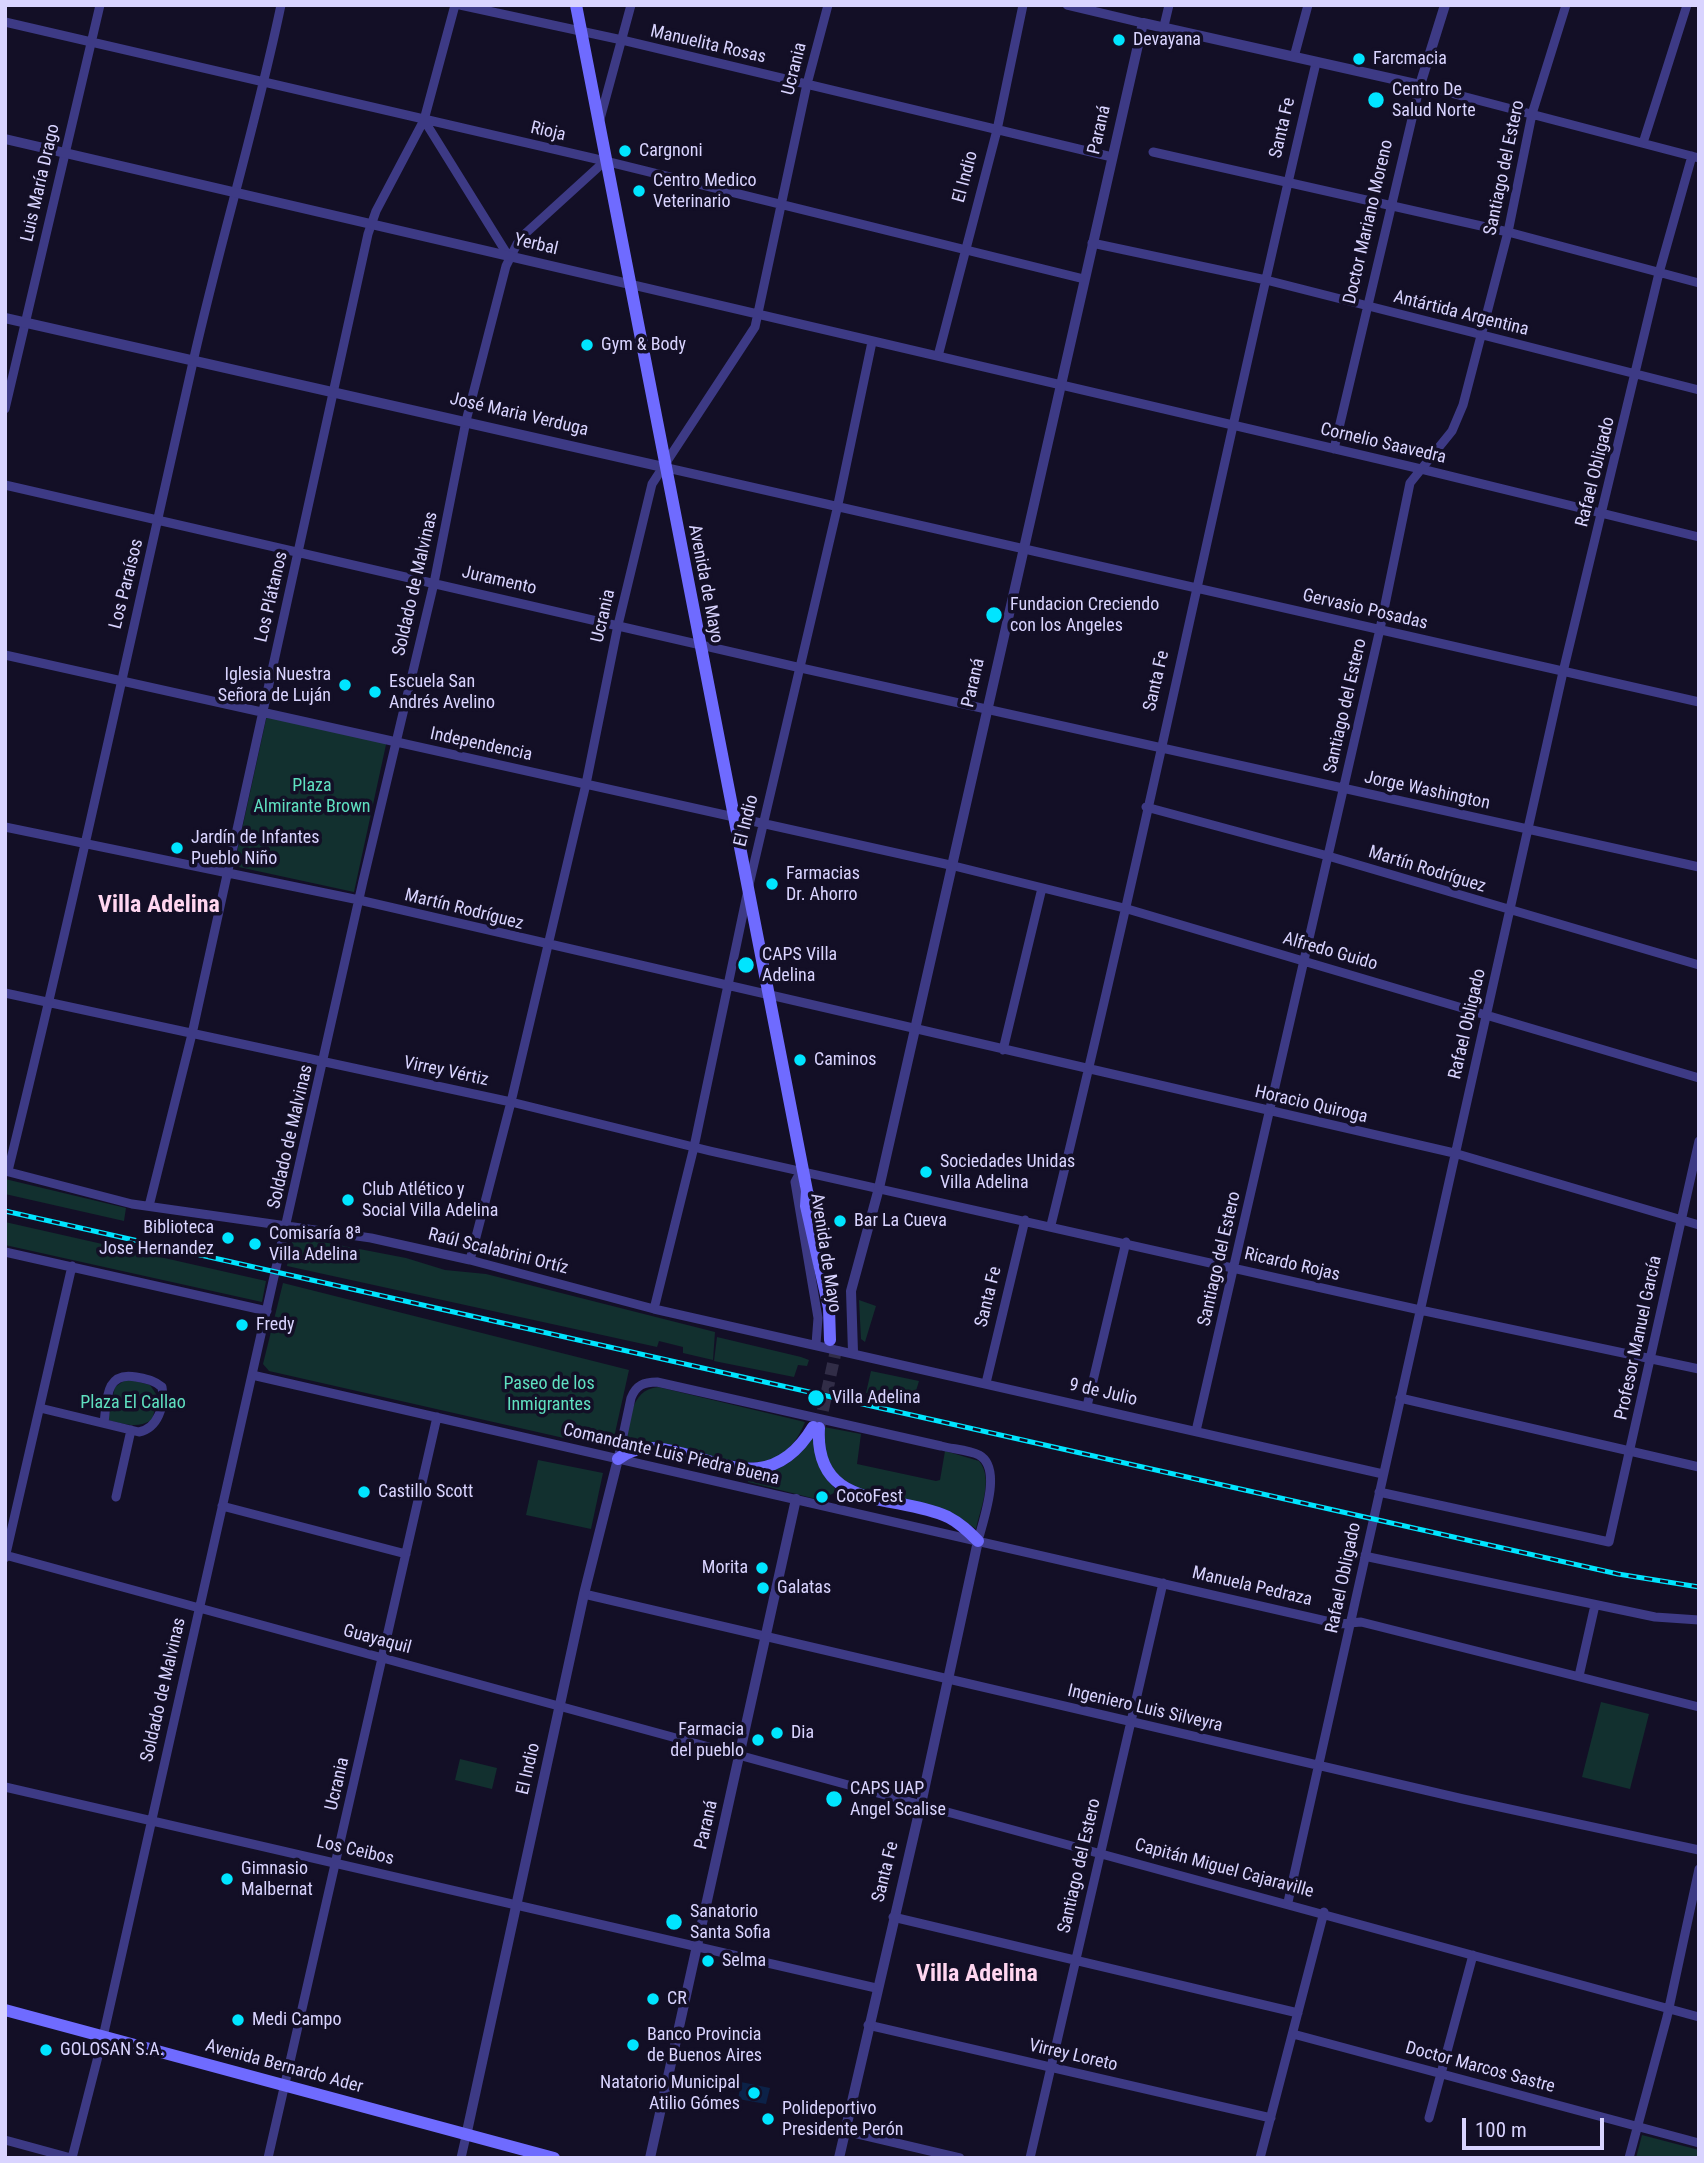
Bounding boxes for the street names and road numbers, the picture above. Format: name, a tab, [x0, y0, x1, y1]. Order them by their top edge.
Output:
street label: Manuelita Rosas	[648, 21, 768, 69]
street label: Ucrania	[778, 40, 812, 98]
street label: Santa Fe	[1266, 96, 1300, 160]
street label: Santiago del Estero	[1480, 98, 1530, 238]
street label: Paraná	[1084, 103, 1116, 157]
street label: Rioja	[528, 117, 568, 147]
street label: Luis María Drago	[17, 122, 65, 244]
street label: Doctor Mariano Moreno	[1340, 138, 1398, 306]
street label: El Indio	[949, 149, 983, 205]
street label: Yerbal	[512, 229, 560, 261]
street label: Antártida Argentina	[1391, 287, 1531, 341]
street label: José Maria Verduga	[448, 389, 590, 441]
street label: Rafael Obligado	[1572, 415, 1620, 529]
street label: Cornelio Saavedra	[1318, 419, 1448, 469]
street label: Soldado de Malvinas	[389, 510, 443, 658]
street label: Avenida de Mayo	[683, 523, 727, 645]
street label: Los Paraísos	[105, 537, 149, 631]
street label: Los Plátanos	[251, 549, 293, 645]
street label: Juramento	[460, 562, 538, 600]
street label: Gervasio Posadas	[1300, 585, 1430, 635]
street label: Ucrania	[587, 587, 621, 645]
street label: Santiago del Estero	[1320, 636, 1372, 776]
street label: Santa Fe	[1140, 649, 1174, 713]
street label: Paraná	[958, 656, 990, 710]
street label: Independencia	[428, 724, 534, 766]
street label: Jorge Washington	[1362, 767, 1492, 815]
street label: El Indio	[730, 793, 764, 849]
street label: Martín Rodríguez	[1366, 842, 1488, 898]
street label: Martín Rodríguez	[402, 885, 526, 935]
street label: Alfredo Guido	[1280, 928, 1380, 976]
street label: Rafael Obligado	[1445, 967, 1491, 1081]
street label: Virrey Vértiz	[402, 1052, 490, 1092]
street label: Soldado de Malvinas	[264, 1063, 318, 1211]
street label: Horacio Quiroga	[1253, 1082, 1369, 1128]
street label: Santiago del Estero	[1194, 1189, 1246, 1329]
street label: Avenida de Mayo	[805, 1192, 845, 1314]
street label: Raúl Scalabrini Ortíz	[426, 1224, 570, 1280]
street label: Ricardo Rojas	[1242, 1244, 1342, 1286]
street label: Profesor Manuel García	[1611, 1254, 1667, 1422]
street label: Santa Fe	[971, 1264, 1007, 1330]
street label: 9 de Julio	[1067, 1375, 1139, 1411]
street label: Comandante Luis Piedra Buena	[561, 1420, 781, 1490]
street label: Rafael Obligado	[1322, 1521, 1366, 1635]
street label: Manuela Pedraza	[1190, 1563, 1314, 1611]
street label: Soldado de Malvinas	[137, 1616, 191, 1764]
street label: Guayaquil	[341, 1621, 413, 1659]
street label: Ingeniero Luis Silveyra	[1065, 1681, 1225, 1737]
street label: El Indio	[513, 1741, 545, 1797]
street label: Ucrania	[321, 1755, 355, 1813]
street label: Santiago del Estero	[1054, 1796, 1106, 1936]
street label: Paraná	[691, 1798, 723, 1852]
street label: Los Ceibos	[314, 1832, 396, 1870]
street label: Capitán Miguel Cajaraville	[1132, 1835, 1316, 1903]
street label: Santa Fe	[868, 1839, 904, 1905]
street label: Virrey Loreto	[1026, 2035, 1120, 2077]
street label: Avenida Bernardo Ader	[203, 2036, 365, 2098]
street label: Doctor Marcos Sastre	[1403, 2038, 1557, 2098]

